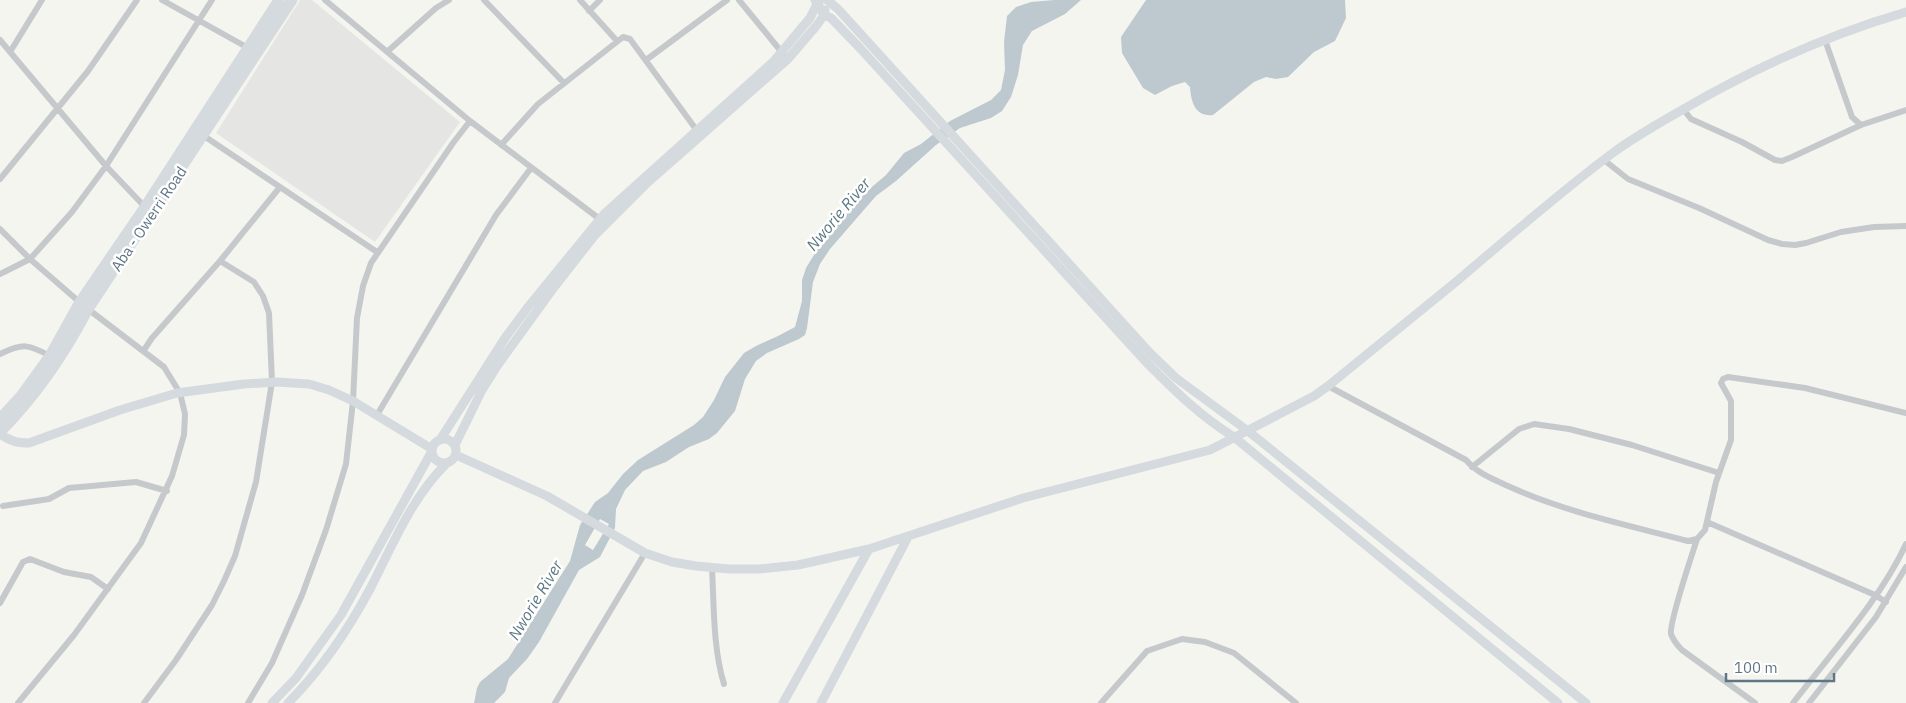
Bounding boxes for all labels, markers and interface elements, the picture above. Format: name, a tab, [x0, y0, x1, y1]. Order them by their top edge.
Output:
street label: Aba - Owerri Road	[106, 163, 191, 275]
water label: Nworie River	[802, 173, 875, 255]
water label: Nworie River	[503, 556, 567, 643]
scale bar	[1726, 650, 1834, 682]
text: 100 m	[1734, 658, 1778, 677]

